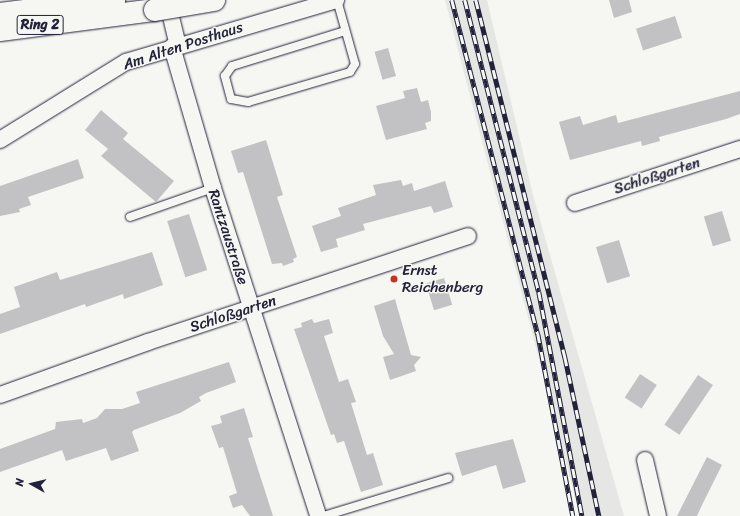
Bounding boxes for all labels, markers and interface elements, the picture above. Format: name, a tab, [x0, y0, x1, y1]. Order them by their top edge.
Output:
road number: Ring 2	[16, 13, 64, 37]
street label: Am Alten Posthaus	[120, 18, 246, 74]
street label: Schloßgarten	[612, 154, 702, 198]
street label: Rantzaustraße	[204, 187, 252, 287]
place label: Ernst Reichenberg	[402, 261, 483, 296]
marker: Ernst Reichenberg	[389, 274, 399, 284]
street label: Schloßgarten	[188, 292, 278, 336]
north arrow	[12, 464, 52, 504]
text: N	[10, 477, 30, 487]

